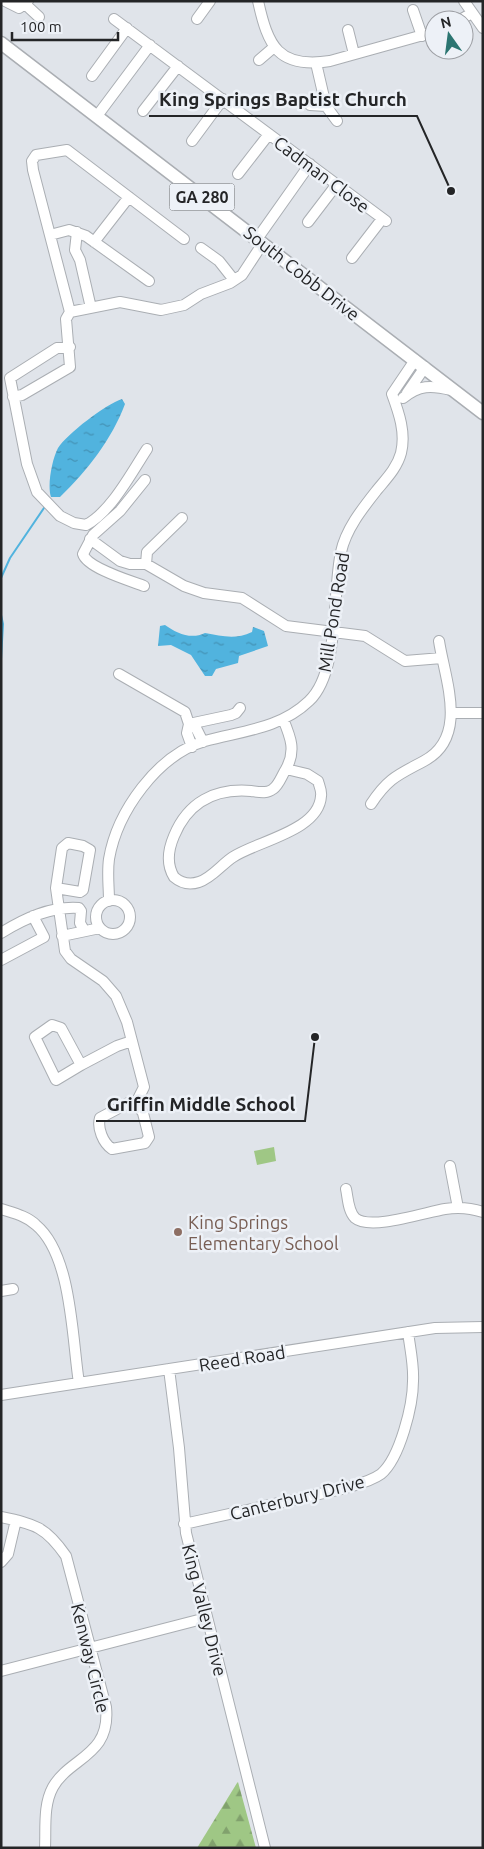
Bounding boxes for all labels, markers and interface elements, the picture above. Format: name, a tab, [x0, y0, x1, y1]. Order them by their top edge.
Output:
scale bar	[12, 10, 119, 42]
north arrow	[424, 10, 474, 60]
text: N	[439, 13, 453, 31]
text: 100 m	[20, 18, 62, 35]
callout: King Springs Baptist Church	[149, 82, 417, 116]
text: King Springs Baptist Church	[159, 88, 407, 110]
street label: Cadman Close	[270, 132, 374, 216]
road number: GA 280	[170, 183, 234, 210]
street label: South Cobb Drive	[240, 222, 364, 324]
street label: Mill Pond Road	[314, 551, 352, 673]
callout: Griffin Middle School	[96, 1087, 305, 1121]
text: Griffin Middle School	[107, 1093, 296, 1115]
place label: King Springs Elementary School	[188, 1212, 339, 1253]
marker: King Springs Elementary School	[172, 1226, 184, 1238]
street label: Reed Road	[197, 1341, 287, 1375]
street label: Canterbury Drive	[228, 1471, 366, 1523]
street label: King Valley Drive	[179, 1542, 231, 1678]
street label: Kenway Circle	[68, 1601, 114, 1715]

